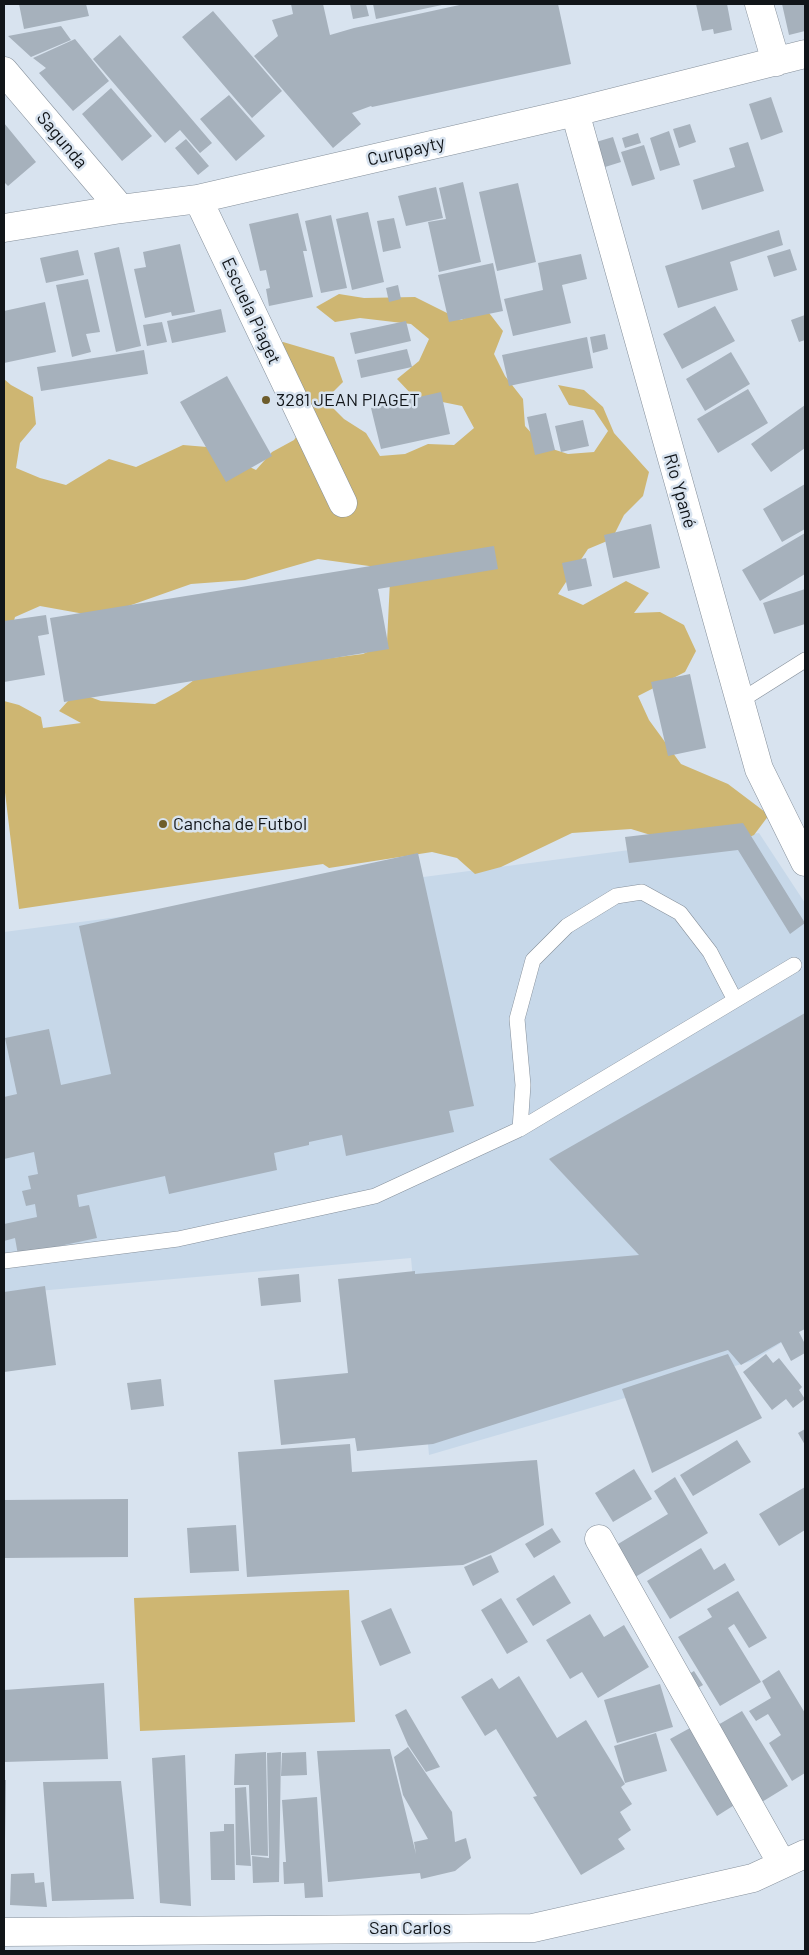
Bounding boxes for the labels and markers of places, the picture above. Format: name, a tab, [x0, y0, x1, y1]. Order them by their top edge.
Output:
place label: 3281 JEAN PIAGET	[276, 389, 420, 411]
marker: 3281 JEAN PIAGET	[260, 394, 272, 406]
place label: Cancha de Futbol	[173, 813, 307, 835]
marker: Cancha de Futbol	[157, 818, 169, 830]

